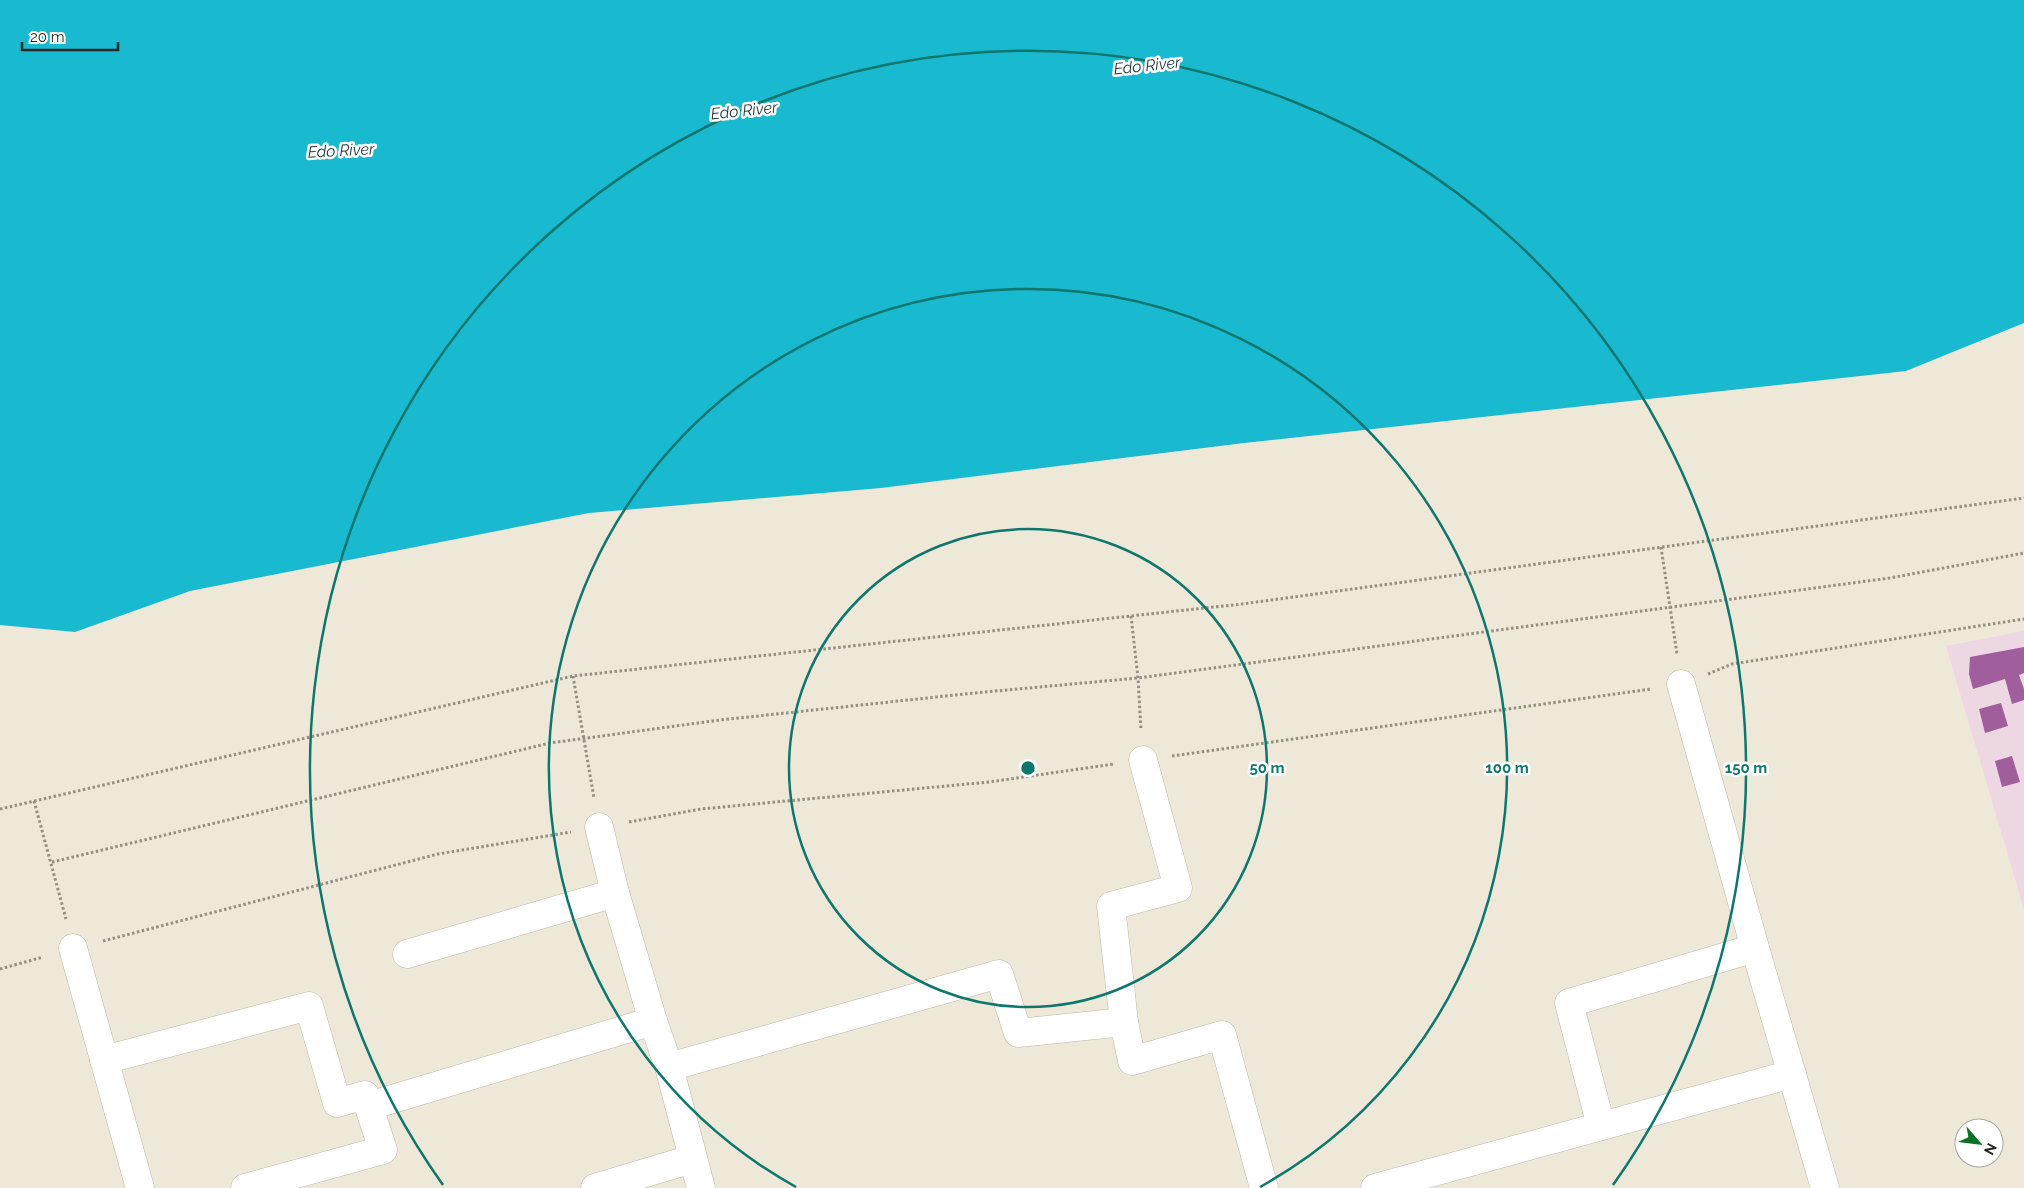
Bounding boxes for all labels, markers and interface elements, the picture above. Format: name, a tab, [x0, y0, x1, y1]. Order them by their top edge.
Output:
scale bar	[22, 20, 119, 52]
text: 20 m	[30, 28, 65, 46]
water label: Edo River	[1113, 52, 1182, 78]
water label: Edo River	[710, 97, 779, 123]
water label: Edo River	[307, 139, 375, 162]
centre of rings	[1019, 759, 1037, 777]
text: 50 m	[1249, 759, 1285, 777]
text: 100 m	[1485, 759, 1529, 777]
text: 150 m	[1725, 759, 1767, 777]
north arrow	[1954, 1118, 2004, 1168]
text: N	[1981, 1141, 2000, 1158]

